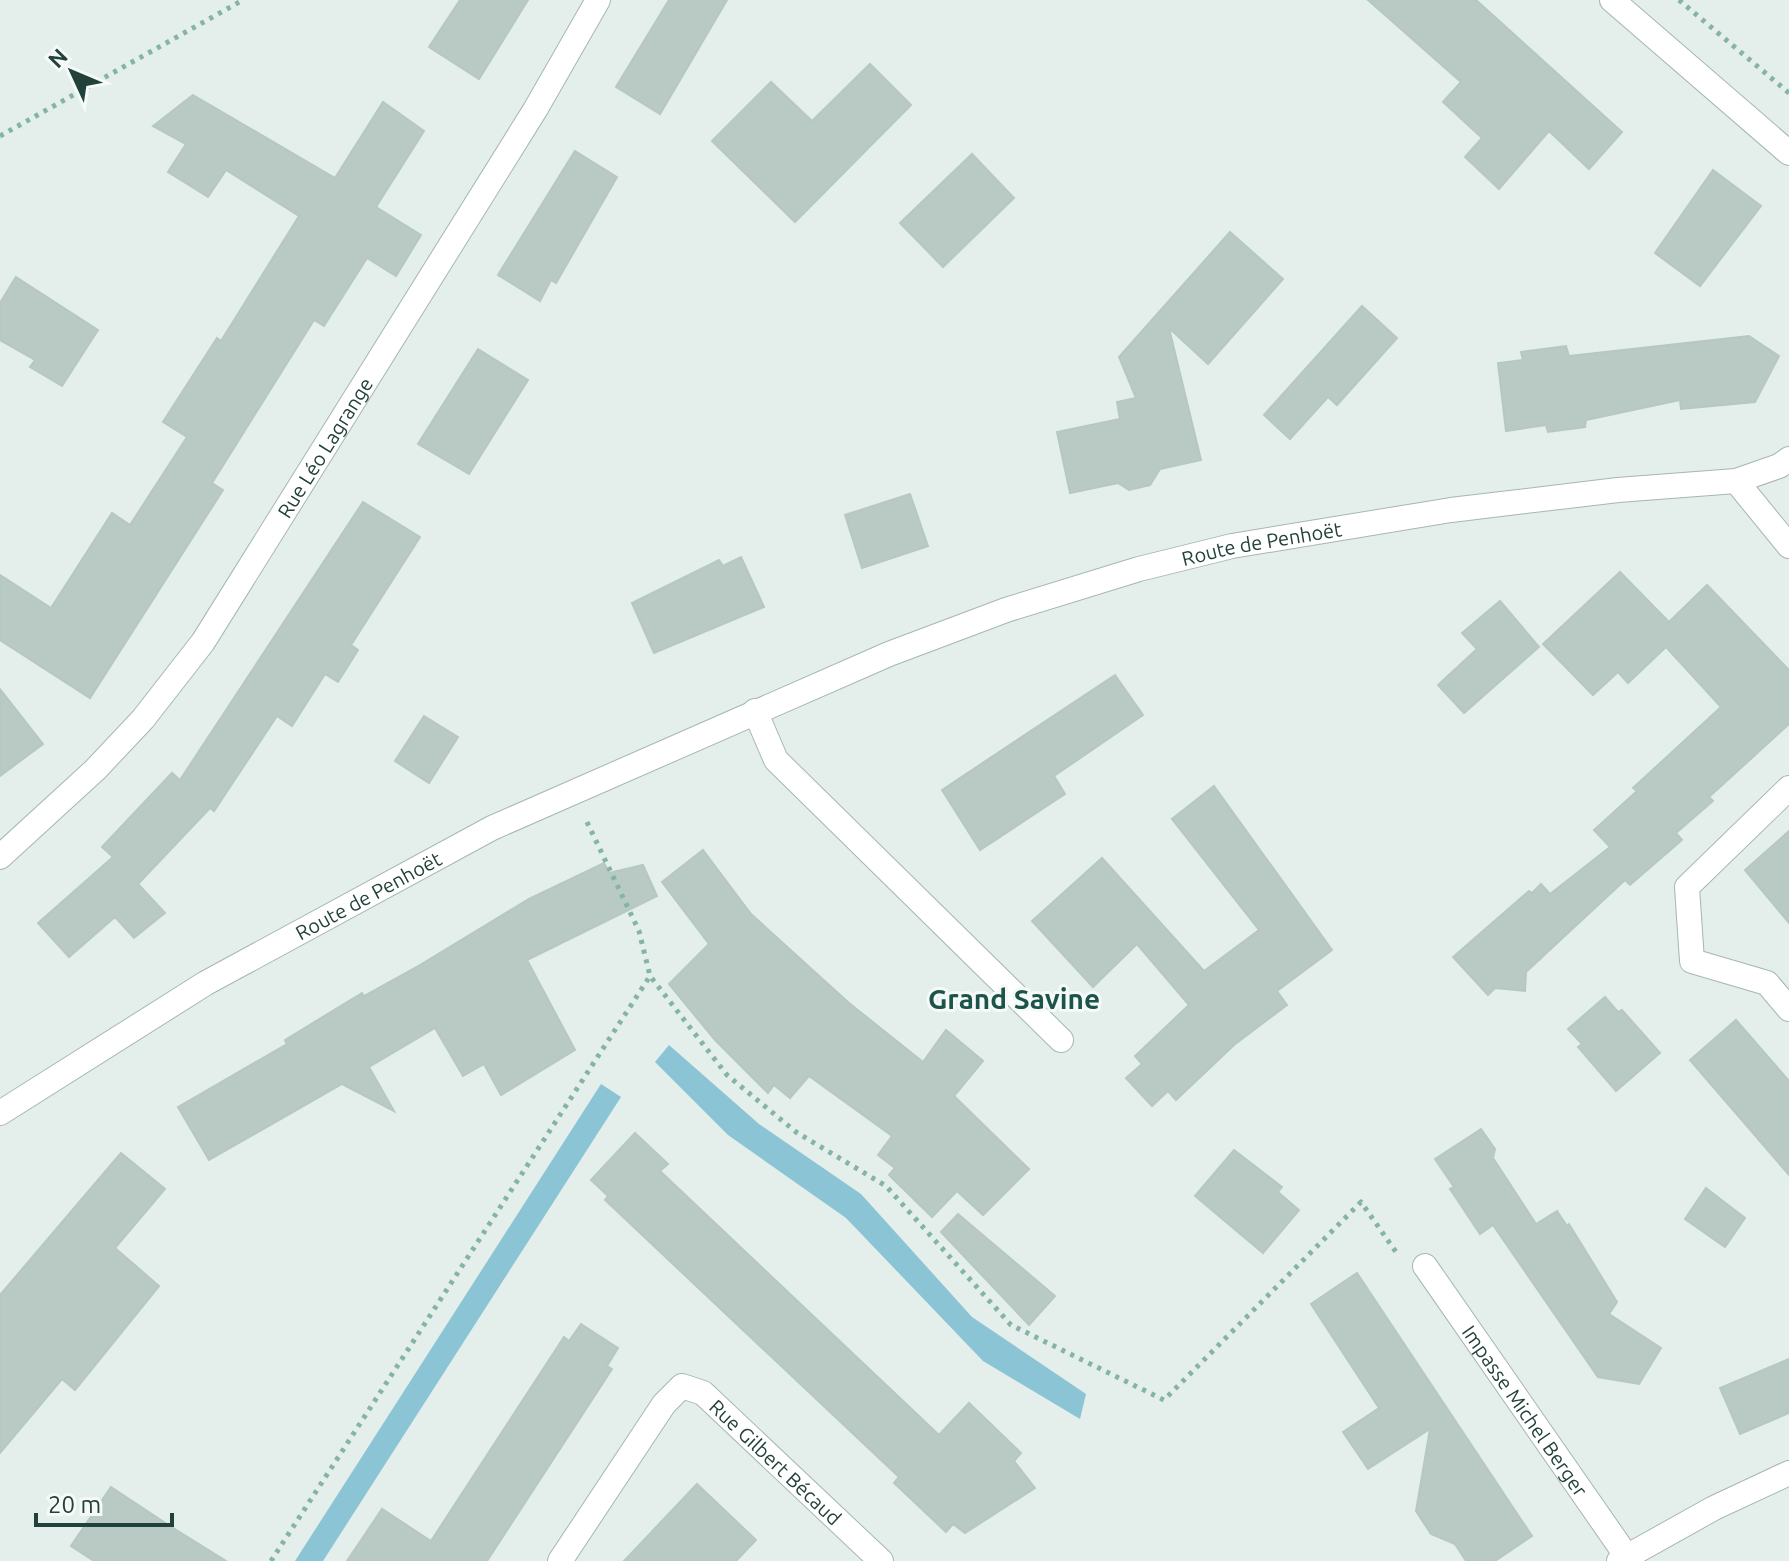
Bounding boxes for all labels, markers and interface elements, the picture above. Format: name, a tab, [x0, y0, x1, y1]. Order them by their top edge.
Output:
north arrow	[32, 32, 112, 112]
text: N	[43, 43, 72, 72]
street label: Rue Léo Lagrange	[272, 373, 377, 522]
street label: Route de Penhoët	[1179, 517, 1343, 570]
street label: Route de Penhoët	[291, 846, 445, 944]
district label: Grand Savine	[928, 983, 1100, 1014]
street label: Impasse Michel Berger	[1458, 1321, 1593, 1501]
street label: Rue Gilbert Bécaud	[705, 1394, 846, 1529]
scale bar	[36, 1477, 172, 1527]
text: 20 m	[48, 1491, 101, 1518]

